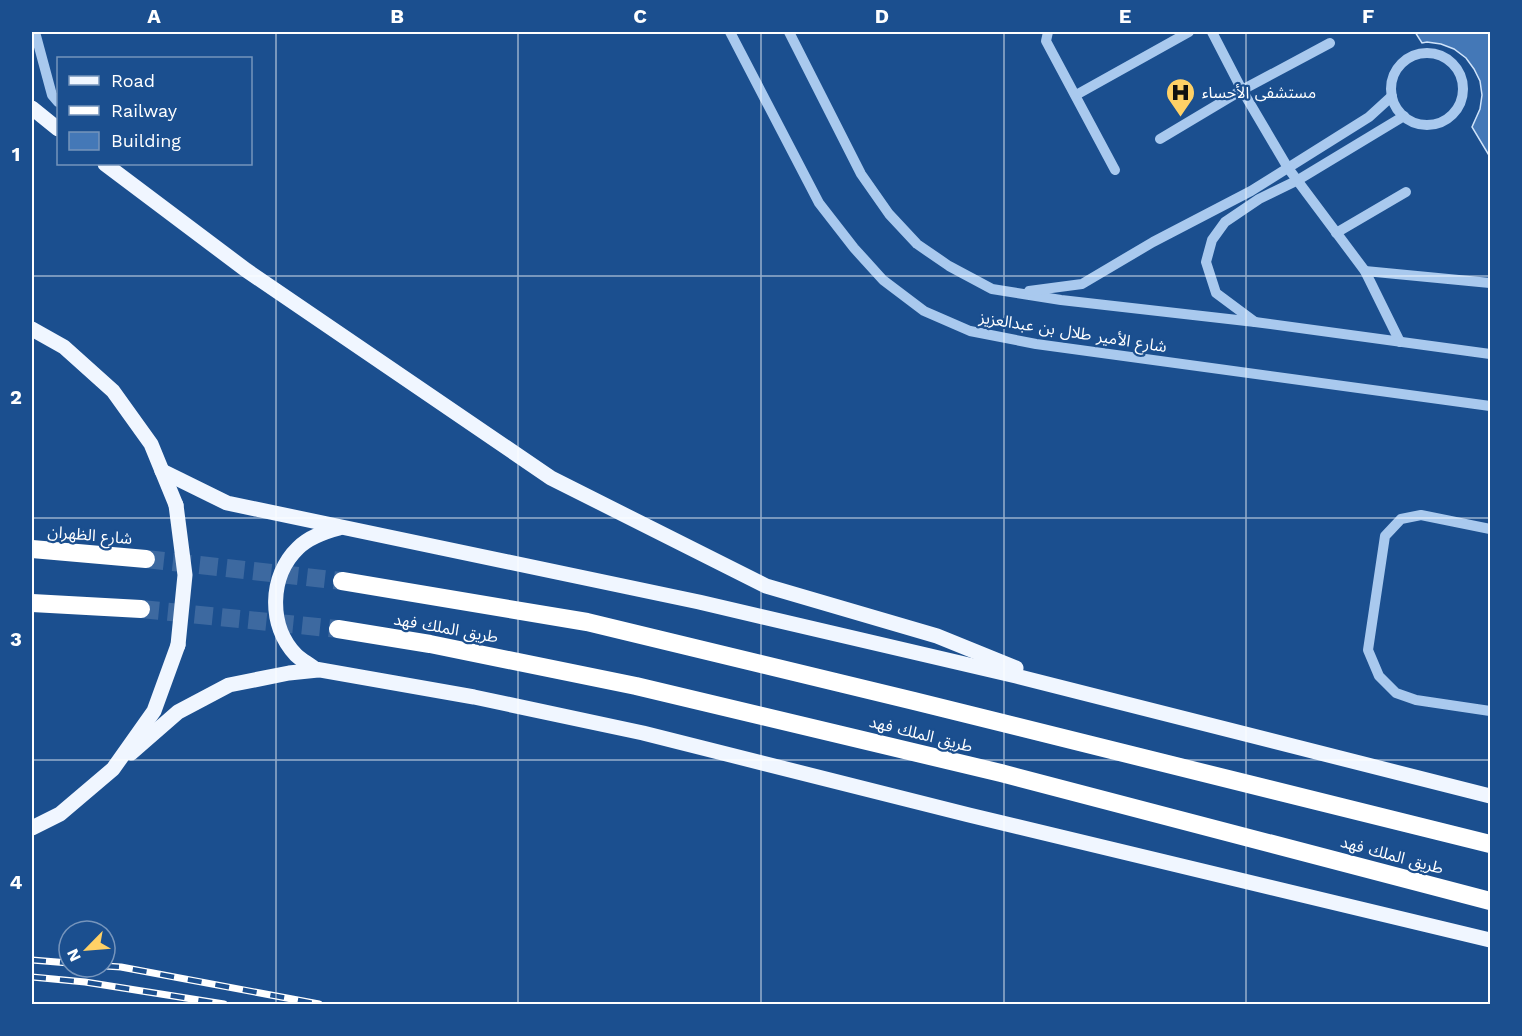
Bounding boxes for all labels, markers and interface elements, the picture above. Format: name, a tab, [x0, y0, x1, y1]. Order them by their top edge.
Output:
text: A	[147, 4, 161, 28]
text: B	[390, 4, 404, 28]
text: C	[633, 4, 647, 28]
text: D	[875, 4, 889, 28]
text: E	[1119, 4, 1131, 28]
text: F	[1362, 4, 1374, 28]
legend	[57, 57, 252, 165]
text: Road	[111, 70, 155, 91]
hospital icon: مستشفى الأحساء	[1165, 76, 1197, 118]
place label: مستشفى الأحساء	[1202, 83, 1316, 102]
text: Railway	[111, 100, 178, 121]
text: Building	[111, 130, 181, 151]
text: 1	[12, 142, 20, 166]
street label: شارع الأمير طلال بن عبدالعزيز	[976, 308, 1168, 359]
text: 2	[10, 385, 22, 409]
street label: شارع الظهران	[47, 522, 133, 551]
street label: طريق الملك فهد	[392, 609, 500, 648]
text: 3	[10, 627, 22, 651]
street label: طريق الملك فهد	[867, 712, 975, 757]
street label: طريق الملك فهد	[1338, 832, 1446, 879]
text: 4	[10, 870, 23, 894]
north arrow	[57, 919, 117, 979]
text: N	[63, 946, 85, 965]

